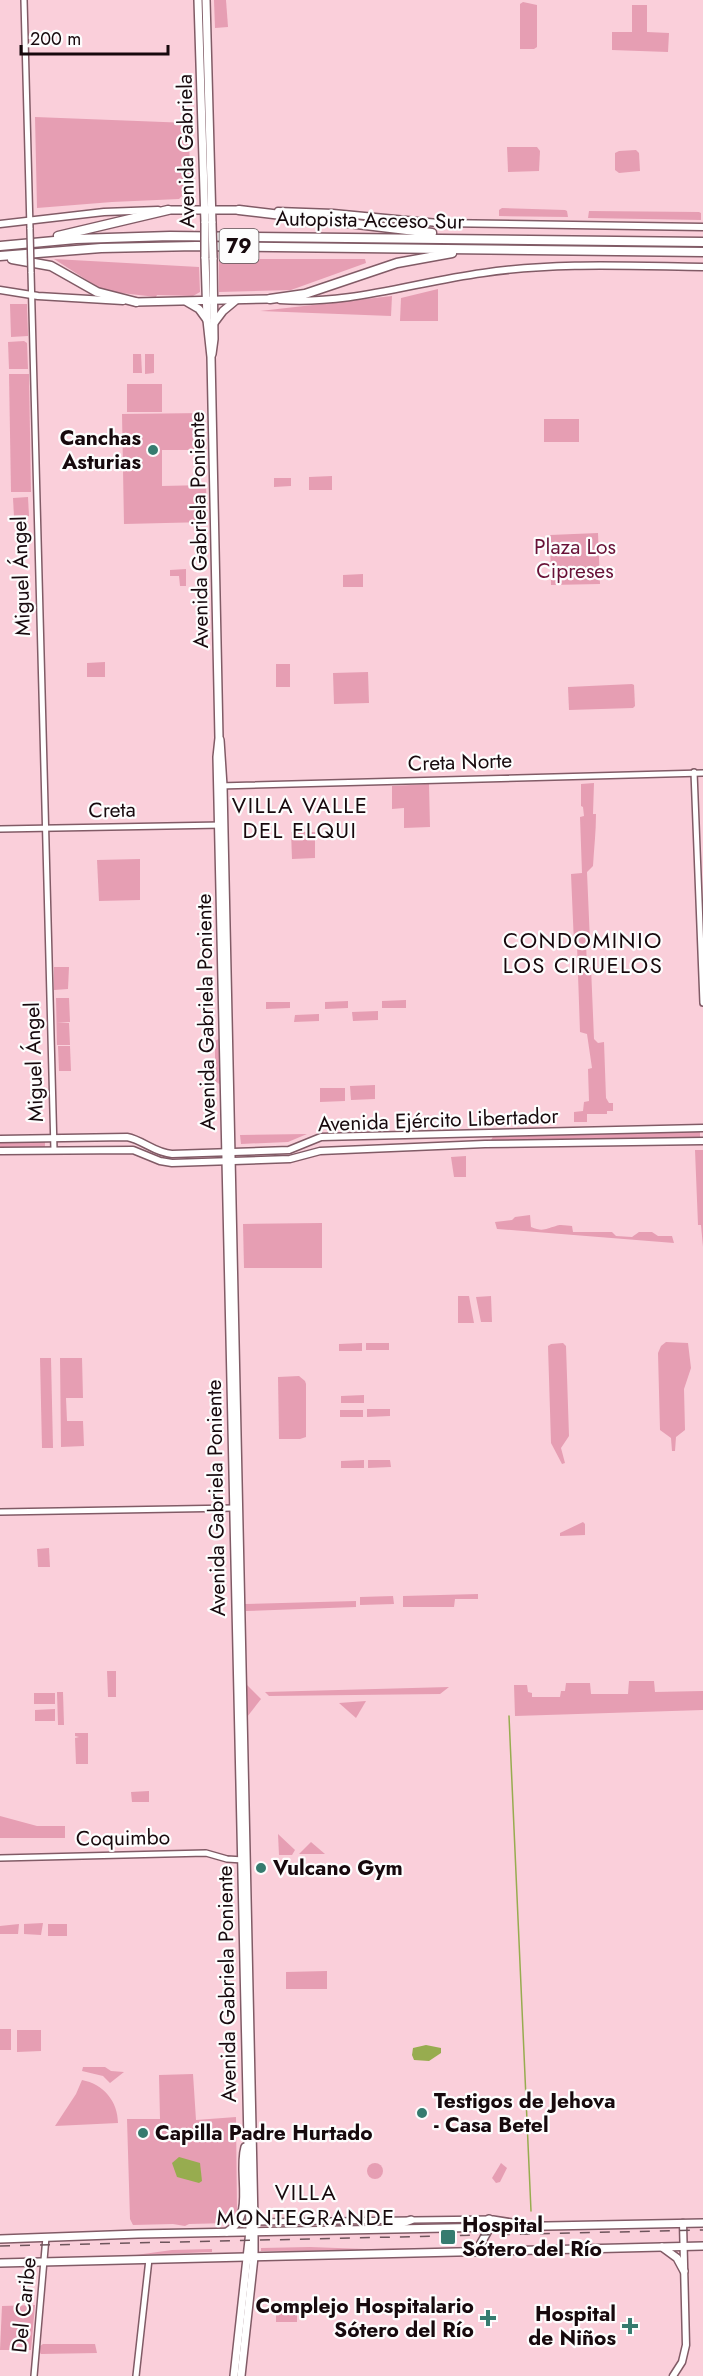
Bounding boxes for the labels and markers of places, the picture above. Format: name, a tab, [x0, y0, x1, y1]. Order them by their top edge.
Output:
place label: Canchas Asturias	[60, 423, 141, 477]
marker: Canchas Asturias	[146, 443, 160, 457]
place label: Vulcano Gym	[272, 1853, 403, 1883]
marker: Vulcano Gym	[254, 1861, 268, 1875]
place label: Testigos de Jehova - Casa Betel	[434, 2086, 616, 2140]
marker: Testigos de Jehova - Casa Betel	[415, 2106, 429, 2120]
place label: Capilla Padre Hurtado	[155, 2118, 373, 2148]
marker: Capilla Padre Hurtado	[136, 2126, 150, 2140]
place label: Hospital Sótero del Río	[462, 2210, 602, 2264]
marker: Hospital Sótero del Río	[439, 2228, 457, 2246]
place label: Complejo Hospitalario Sótero del Río	[256, 2291, 474, 2345]
place label: Hospital de Niños	[528, 2299, 616, 2353]
marker: Complejo Hospitalario Sótero del Río	[479, 2309, 497, 2327]
marker: Hospital de Niños	[621, 2317, 639, 2335]

